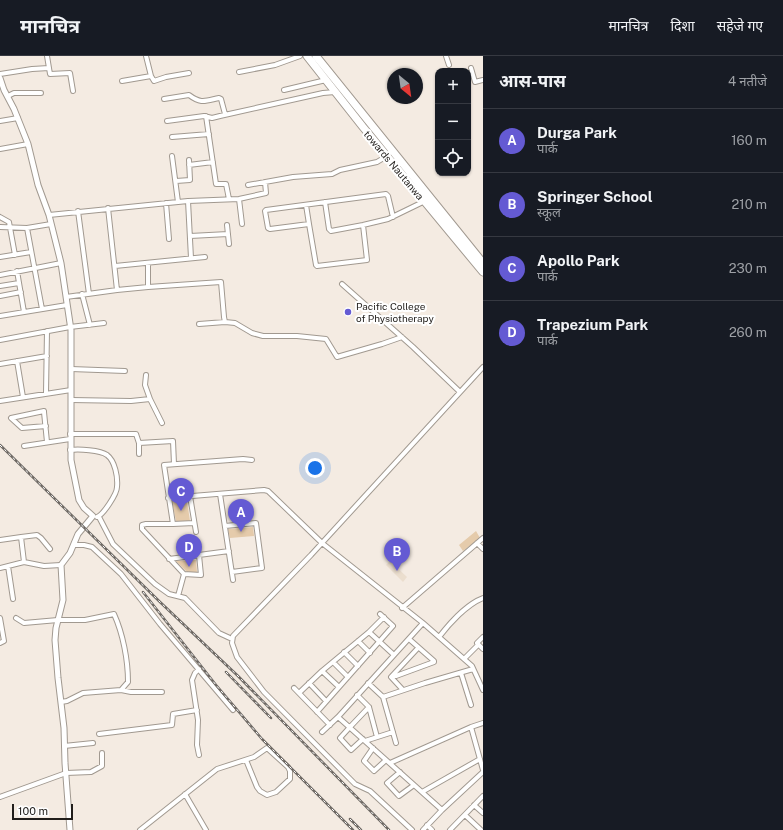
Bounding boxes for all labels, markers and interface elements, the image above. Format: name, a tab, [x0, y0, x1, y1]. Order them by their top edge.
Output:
text: मानचित्र	[20, 15, 80, 37]
text: मानचित्र	[608, 18, 648, 34]
text: दिशा	[670, 18, 695, 34]
text: सहेजे गए	[717, 18, 763, 34]
north arrow	[387, 68, 423, 104]
map controls	[435, 68, 471, 176]
button: +	[435, 68, 471, 104]
text: आस-पास	[499, 71, 566, 91]
text: 4 नतीजे	[728, 74, 767, 89]
button: −	[435, 104, 471, 140]
text: Durga Park	[537, 124, 617, 141]
street label: towards Nautanwa	[361, 128, 427, 202]
text: A	[507, 133, 517, 148]
text: 160 m	[731, 133, 767, 148]
button: locate	[435, 140, 471, 176]
text: पार्क	[537, 141, 558, 156]
text: Springer School	[537, 188, 653, 205]
text: B	[508, 197, 516, 212]
text: 210 m	[732, 197, 767, 212]
text: स्कूल	[537, 205, 561, 220]
text: Apollo Park	[537, 252, 620, 269]
text: C	[507, 261, 517, 276]
text: 230 m	[729, 261, 767, 276]
text: पार्क	[537, 269, 558, 284]
place label: Pacific College of Physiotherapy	[356, 300, 434, 324]
marker: Pacific College of Physiotherapy	[343, 307, 353, 317]
text: Trapezium Park	[537, 316, 648, 333]
text: D	[507, 325, 517, 340]
text: 260 m	[729, 325, 767, 340]
text: पार्क	[537, 333, 558, 348]
your location	[305, 458, 325, 478]
pin: C	[168, 478, 194, 511]
pin: A	[228, 499, 254, 532]
pin: D	[176, 534, 202, 567]
pin: B	[384, 538, 410, 571]
scale bar	[12, 802, 73, 821]
text: 100 m	[18, 805, 48, 817]

